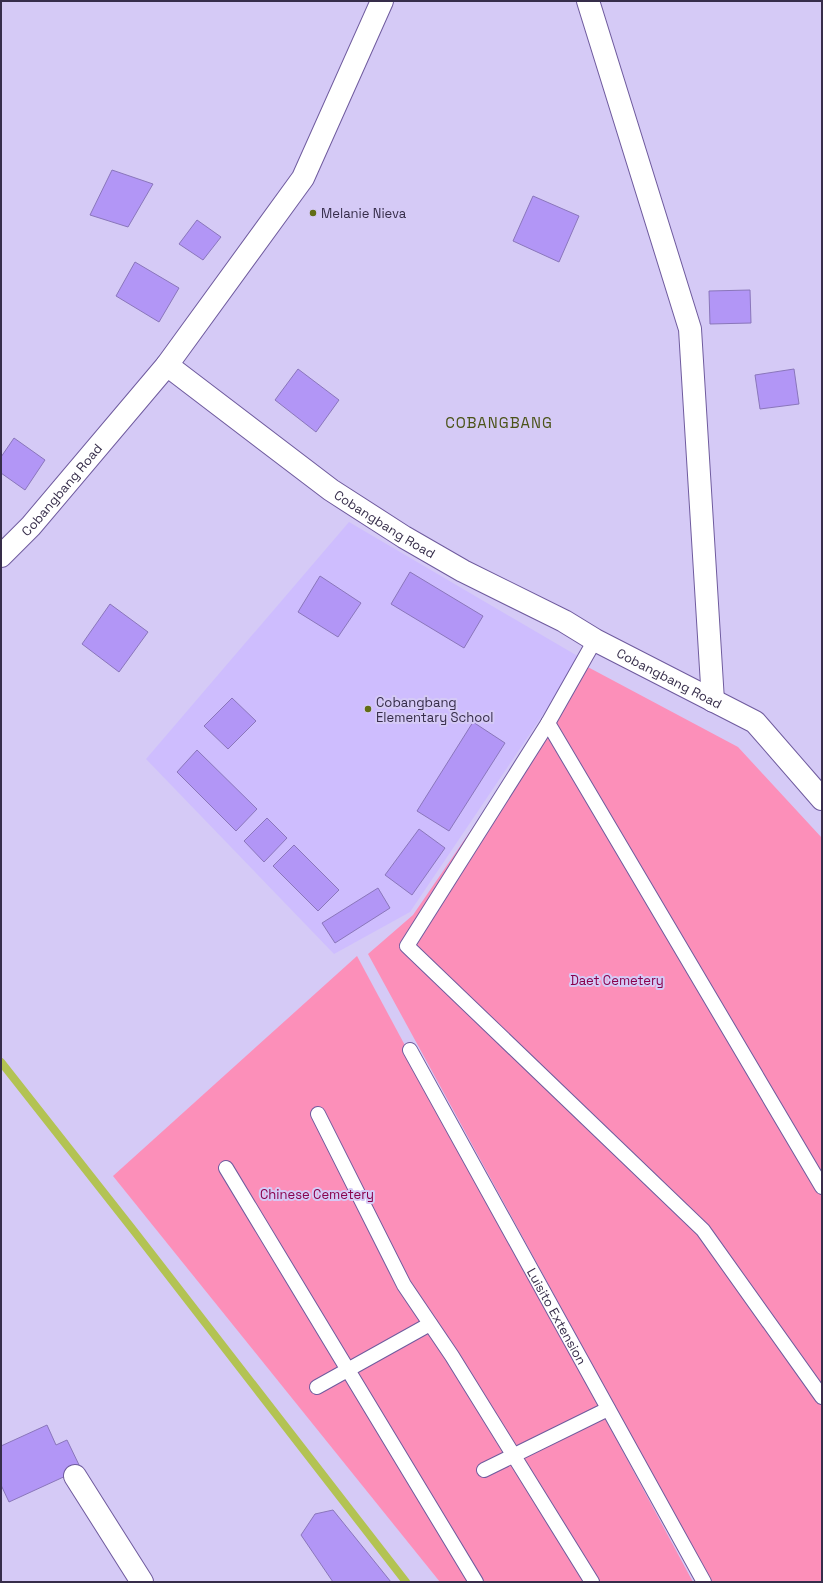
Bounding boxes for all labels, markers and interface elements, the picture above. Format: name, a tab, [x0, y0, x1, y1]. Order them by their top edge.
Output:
place label: Melanie Nieva	[321, 205, 407, 222]
marker: Melanie Nieva	[308, 208, 318, 218]
district label: COBANGBANG	[445, 413, 553, 432]
street label: Cobangbang Road	[18, 440, 106, 540]
street label: Cobangbang Road	[331, 486, 438, 562]
street label: Cobangbang Road	[614, 645, 725, 713]
place label: Cobangbang Elementary School	[376, 694, 493, 726]
marker: Cobangbang Elementary School	[363, 704, 373, 714]
park label: Daet Cemetery	[570, 972, 664, 989]
park label: Chinese Cemetery	[260, 1186, 374, 1203]
street label: Luisito Extension	[523, 1265, 590, 1368]

